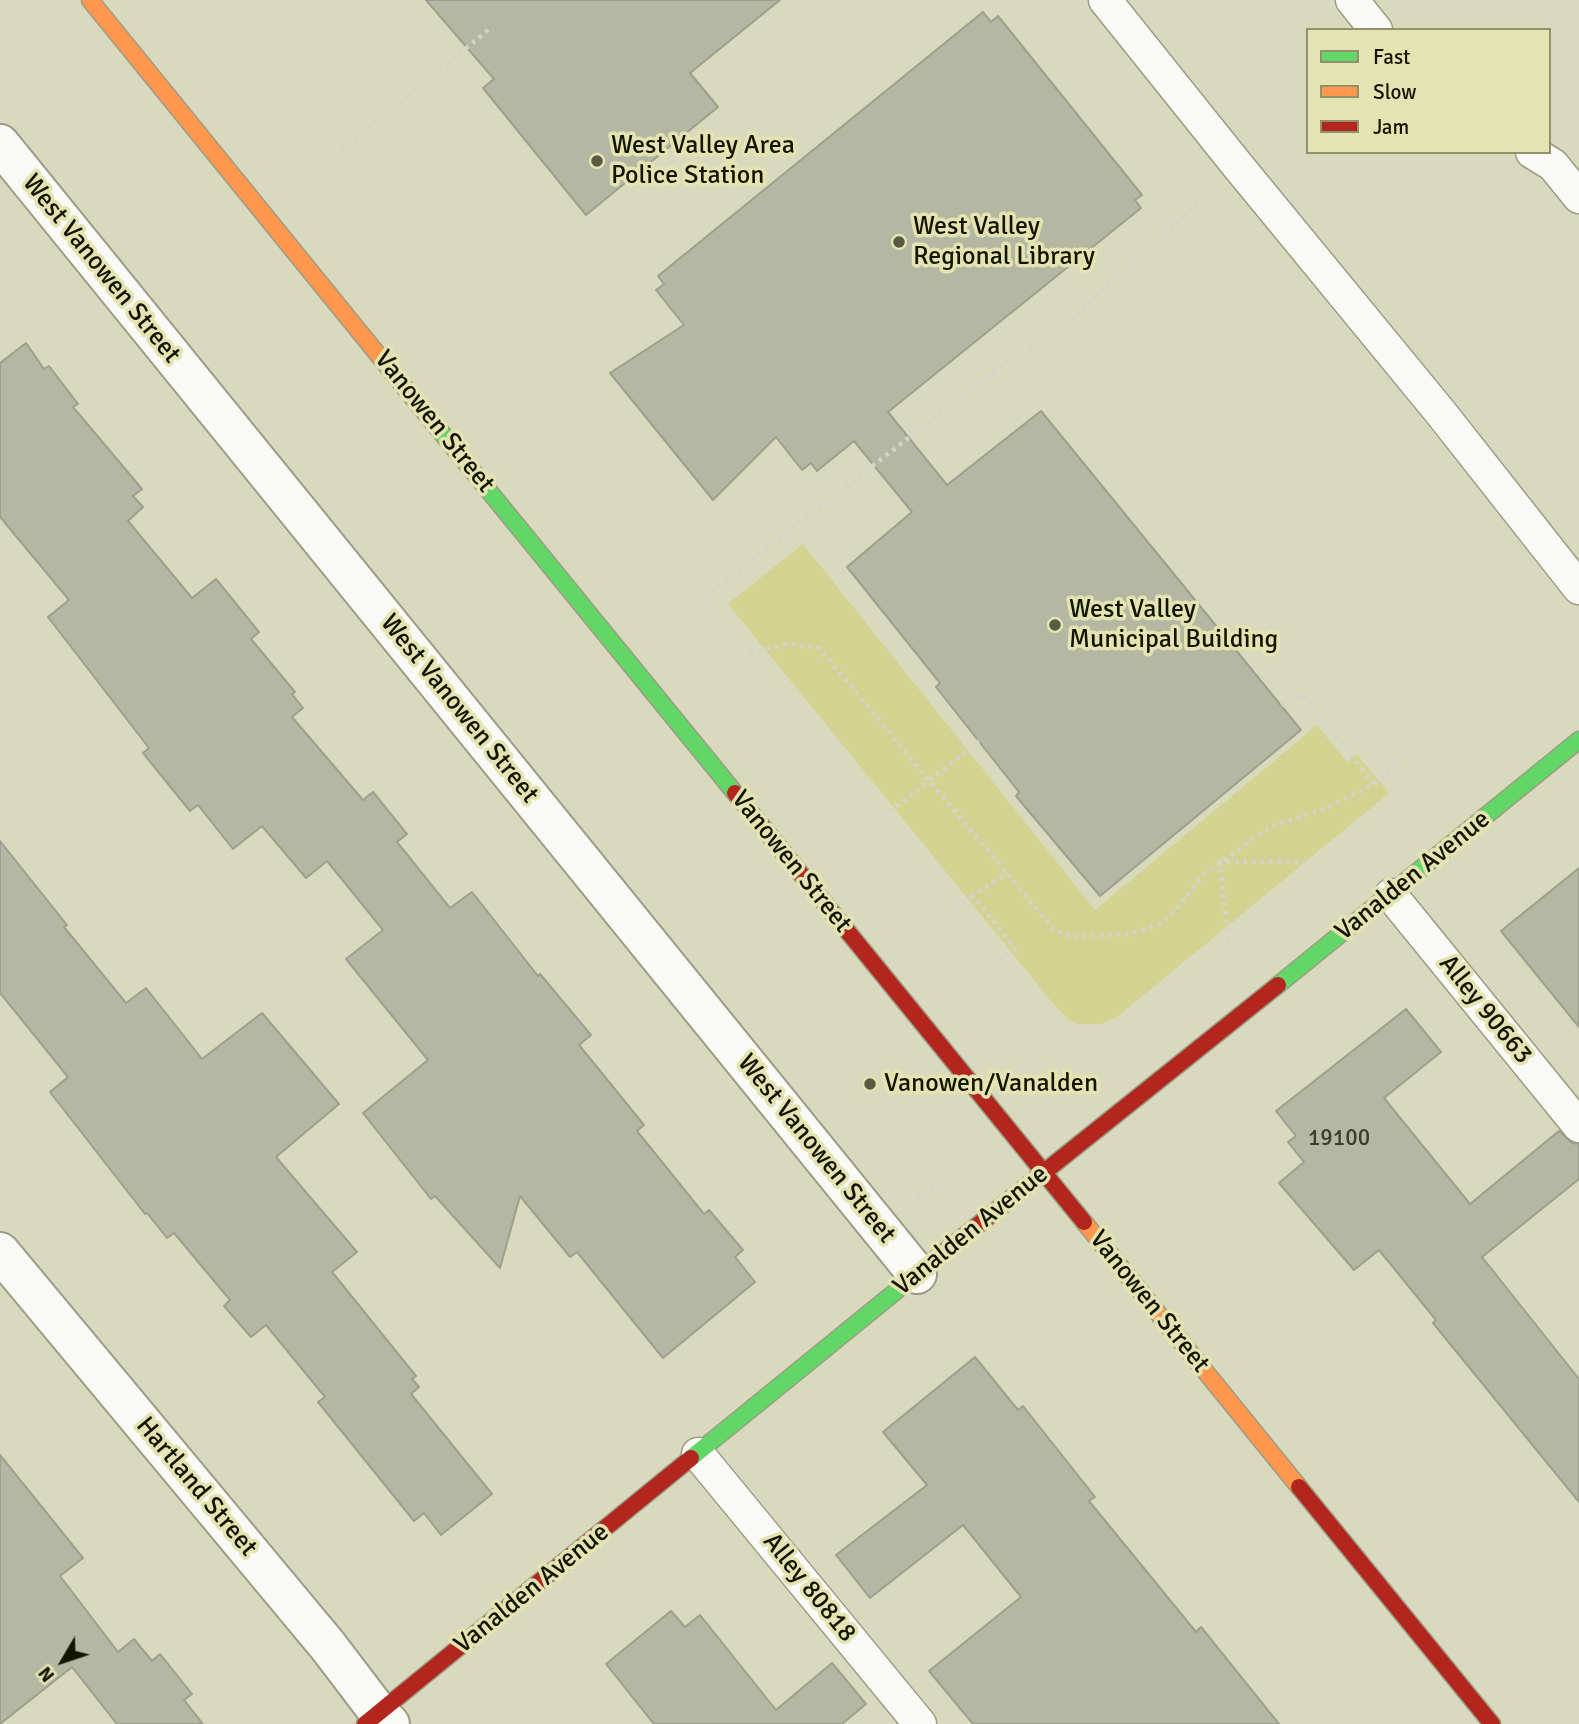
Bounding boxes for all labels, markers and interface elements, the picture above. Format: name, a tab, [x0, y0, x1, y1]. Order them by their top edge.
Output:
legend	[1306, 28, 1551, 154]
text: Fast	[1373, 44, 1410, 70]
text: Slow	[1373, 79, 1417, 105]
text: Jam	[1373, 114, 1409, 140]
place label: West Valley Area Police Station	[611, 130, 795, 192]
marker: West Valley Area Police Station	[589, 153, 605, 169]
street label: West Vanowen Street	[15, 168, 187, 370]
place label: West Valley Regional Library	[913, 211, 1095, 272]
marker: West Valley Regional Library	[891, 234, 907, 250]
street label: Vanowen Street	[367, 345, 501, 499]
place label: West Valley Municipal Building	[1069, 594, 1278, 656]
street label: West Vanowen Street	[373, 608, 545, 810]
marker: West Valley Municipal Building	[1047, 617, 1063, 633]
street label: Vanowen Street	[724, 785, 858, 939]
street label: Vanalden Avenue	[1329, 804, 1497, 948]
street label: Alley 90663	[1432, 949, 1538, 1071]
street label: West Vanowen Street	[730, 1048, 902, 1250]
place label: Vanowen/Vanalden	[884, 1068, 1098, 1100]
marker: Vanowen/Vanalden	[862, 1076, 878, 1092]
house number: 19100	[1308, 1125, 1370, 1153]
street label: Vanalden Avenue	[887, 1159, 1055, 1303]
street label: Vanowen Street	[1082, 1225, 1216, 1379]
street label: Hartland Street	[129, 1411, 263, 1563]
street label: Vanalden Avenue	[448, 1517, 616, 1661]
street label: Alley 80818	[756, 1527, 862, 1649]
north arrow	[28, 1626, 98, 1696]
text: N	[33, 1662, 60, 1687]

